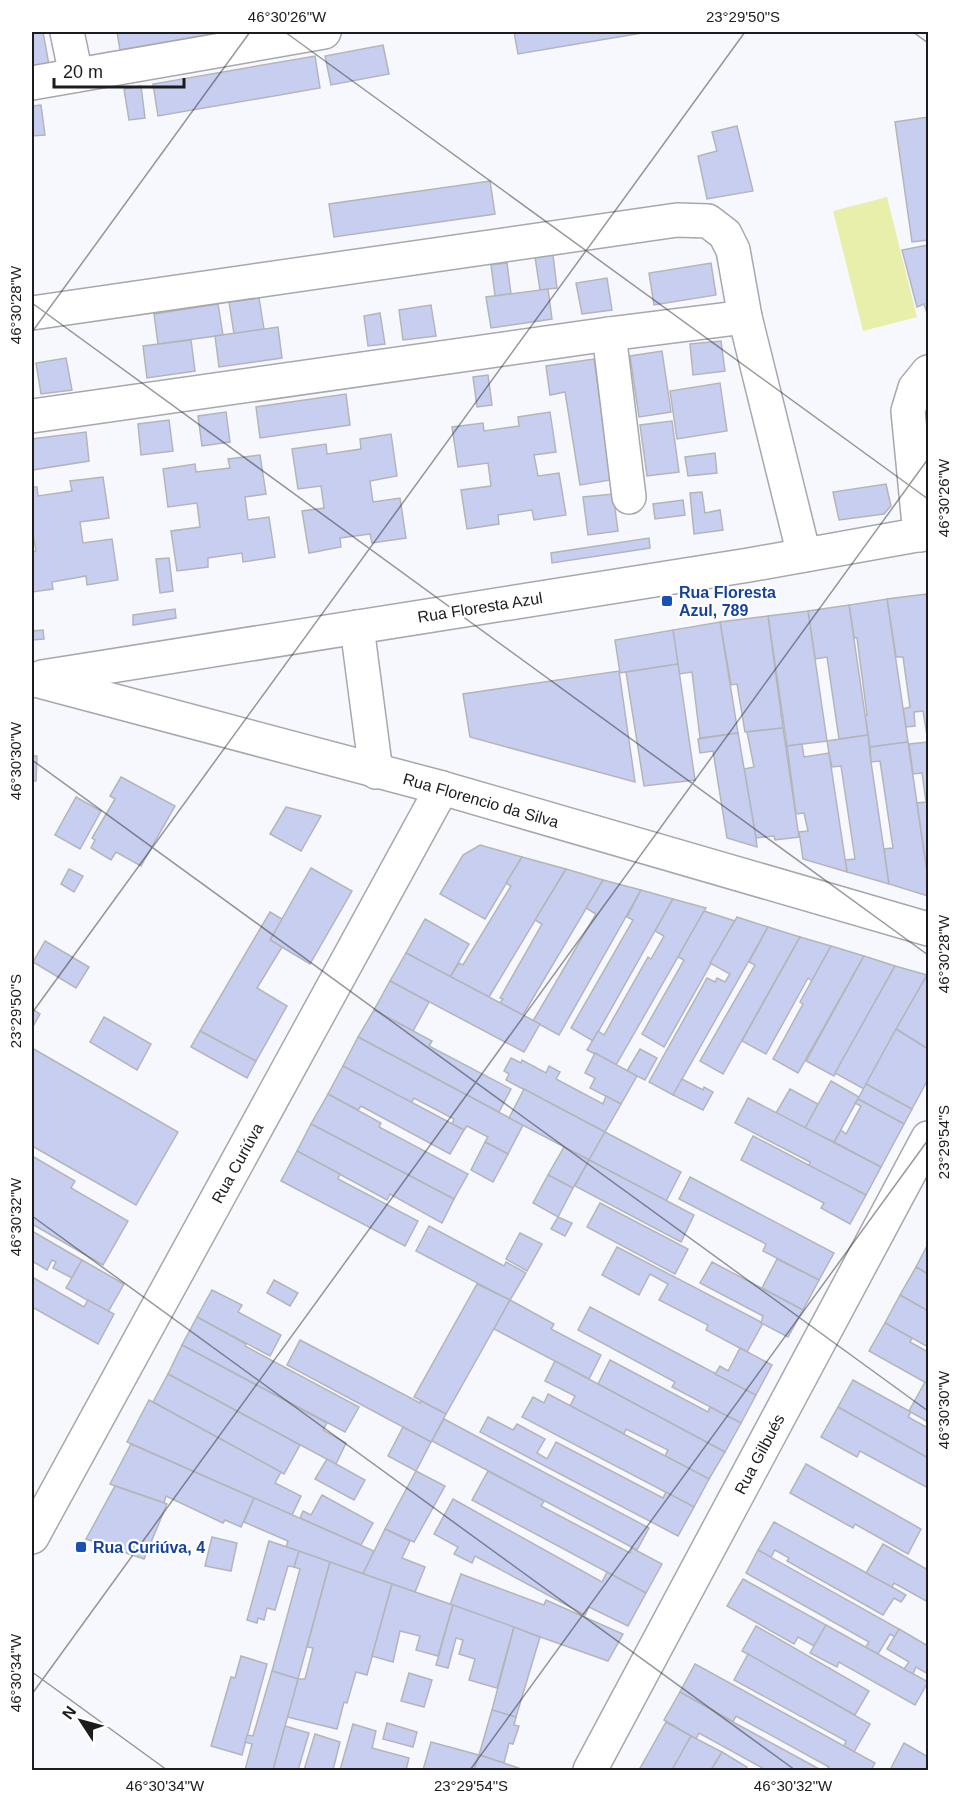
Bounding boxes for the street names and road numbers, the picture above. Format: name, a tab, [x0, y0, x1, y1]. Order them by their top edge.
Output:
street label: Rua Floresta Azul	[416, 589, 544, 626]
street label: Rua Florencio da Silva	[401, 770, 561, 831]
street label: Rua Curiúva	[208, 1120, 266, 1206]
street label: Rua Gilbués	[731, 1411, 788, 1497]

